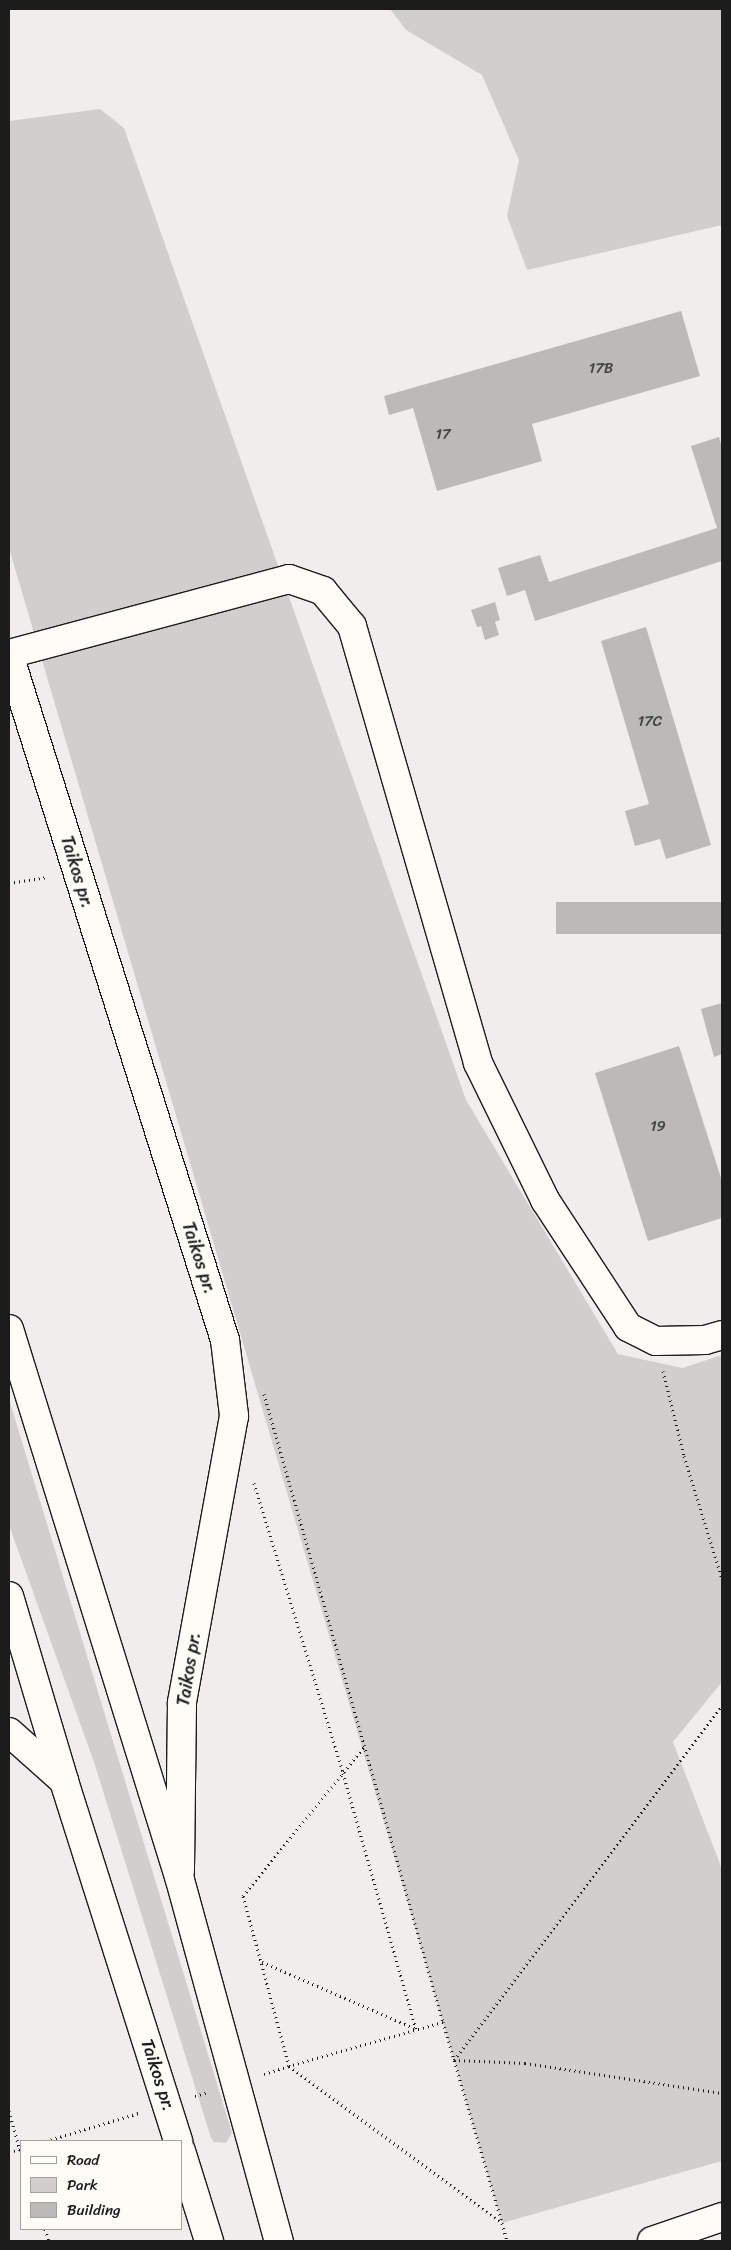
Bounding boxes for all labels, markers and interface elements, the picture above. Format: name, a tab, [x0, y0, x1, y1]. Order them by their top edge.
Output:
house number: 17B	[589, 360, 613, 378]
house number: 17	[436, 426, 450, 444]
house number: 17C	[638, 713, 662, 731]
street label: Taikos pr.	[56, 832, 98, 912]
house number: 19	[650, 1118, 666, 1136]
street label: Taikos pr.	[177, 1218, 221, 1298]
street label: Taikos pr.	[172, 1630, 206, 1708]
street label: Taikos pr.	[136, 2035, 180, 2115]
legend	[20, 2140, 182, 2230]
text: Road	[67, 2147, 99, 2173]
text: Park	[67, 2172, 98, 2198]
text: Building	[67, 2197, 121, 2223]

